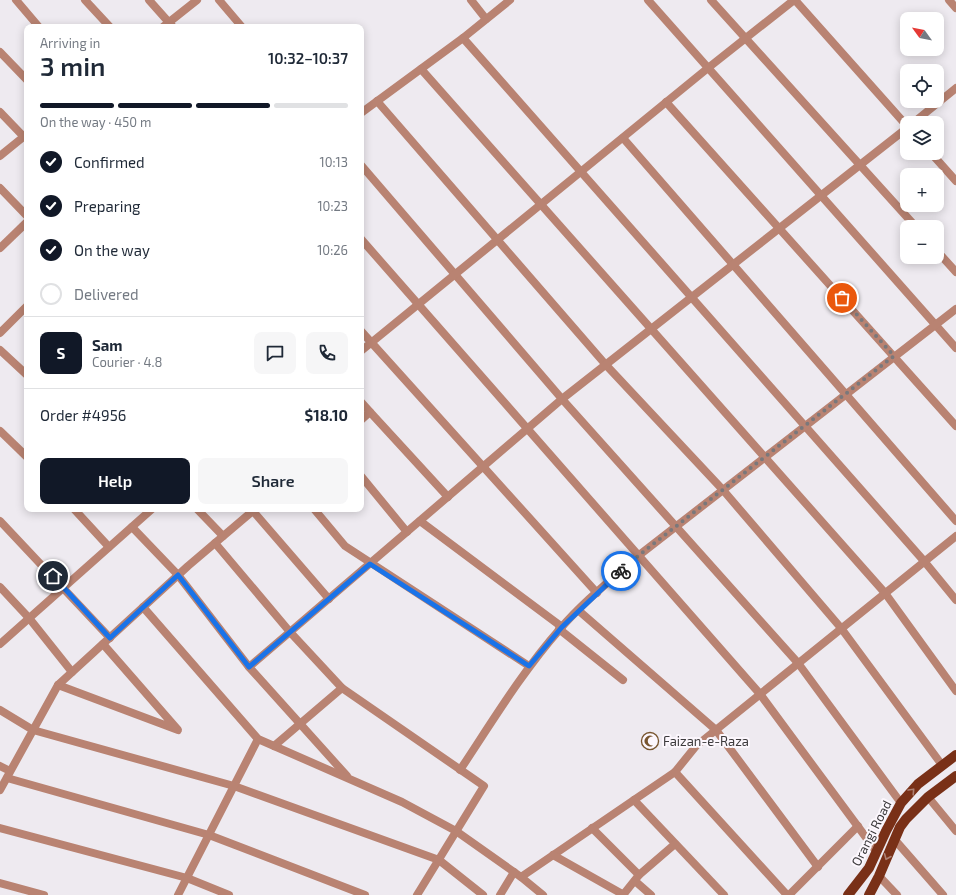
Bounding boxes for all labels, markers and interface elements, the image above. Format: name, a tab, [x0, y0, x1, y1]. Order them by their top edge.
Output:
north arrow	[900, 12, 944, 56]
map controls	[900, 12, 944, 264]
text: Arriving in	[40, 35, 100, 51]
text: 10:32–10:37	[268, 49, 348, 67]
text: 3 min	[40, 50, 105, 81]
button: locate	[900, 64, 944, 108]
text: On the way · 450 m	[40, 114, 151, 130]
button: layers	[900, 116, 944, 160]
icon: check	[40, 151, 62, 173]
text: Confirmed	[74, 153, 145, 171]
text: 10:13	[320, 154, 348, 170]
button: +	[900, 168, 944, 212]
icon: check	[40, 195, 62, 217]
text: Preparing	[74, 197, 140, 215]
text: 10:23	[317, 198, 348, 214]
button: −	[900, 220, 944, 264]
icon: check	[40, 239, 62, 261]
text: On the way	[74, 241, 150, 259]
text: 10:26	[317, 242, 348, 258]
pin	[825, 281, 859, 315]
text: Delivered	[74, 285, 139, 303]
icon: bag	[831, 287, 853, 309]
button: chat	[254, 332, 296, 374]
button: phone	[306, 332, 348, 374]
text: Sam	[92, 336, 123, 354]
text: S	[57, 344, 65, 362]
text: Courier · 4.8	[92, 354, 162, 370]
text: Order #4956	[40, 406, 126, 424]
text: $18.10	[305, 406, 348, 424]
button: Help	[40, 458, 190, 504]
button: Share	[198, 458, 348, 504]
courier	[601, 551, 641, 591]
pin	[36, 559, 70, 593]
icon: bike	[610, 560, 632, 582]
icon: home	[42, 565, 64, 587]
mosque icon: Faizan-e-Raza	[640, 731, 660, 751]
place label: Faizan-e-Raza	[663, 733, 749, 749]
one-way arrow	[907, 788, 915, 796]
street label: Orangi Road	[848, 797, 894, 869]
one-way arrow	[884, 854, 892, 861]

